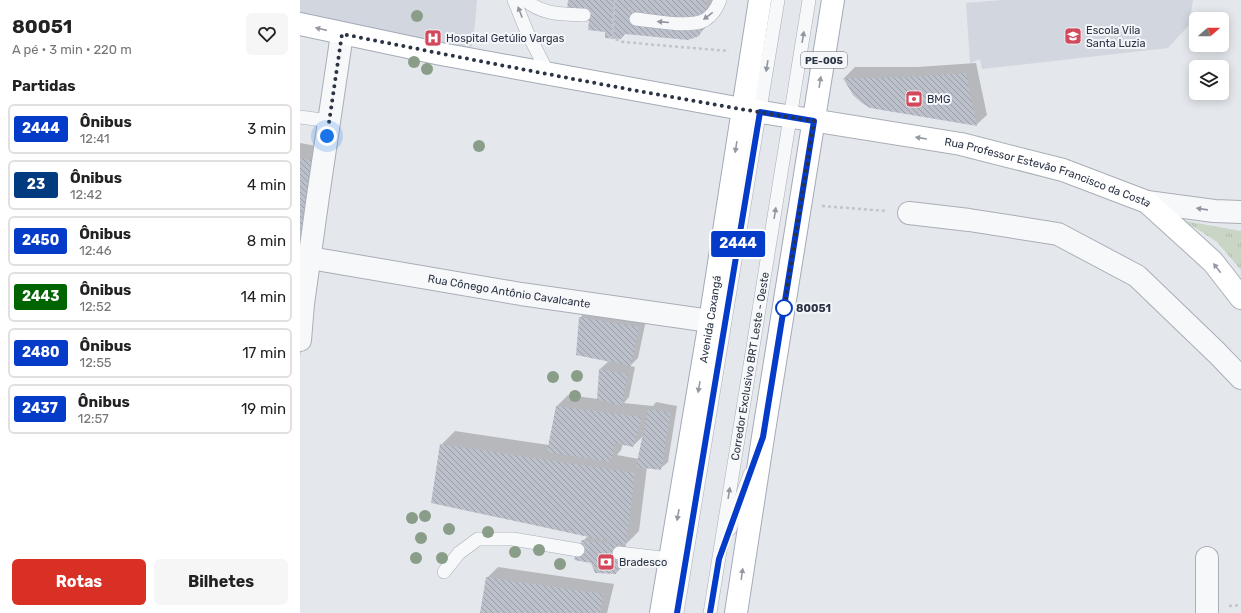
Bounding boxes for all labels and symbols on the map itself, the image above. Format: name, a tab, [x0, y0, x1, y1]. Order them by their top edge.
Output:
one-way arrow	[516, 6, 522, 18]
one-way arrow	[703, 12, 714, 21]
north arrow	[1189, 12, 1229, 52]
one-way arrow	[657, 19, 669, 25]
place label: Escola Vila Santa Luzia	[1086, 24, 1146, 50]
one-way arrow	[315, 25, 327, 31]
school or university icon: Escola Vila Santa Luzia	[1063, 26, 1083, 46]
hospital icon: Hospital Getúlio Vargas	[423, 28, 443, 48]
one-way arrow	[800, 31, 806, 43]
place label: Hospital Getúlio Vargas	[446, 32, 565, 45]
road number: PE-005	[801, 52, 847, 68]
one-way arrow	[764, 60, 770, 72]
one-way arrow	[817, 76, 823, 88]
bank icon: BMG	[904, 89, 924, 109]
place label: BMG	[927, 93, 951, 106]
your location	[317, 126, 337, 146]
one-way arrow	[915, 135, 927, 141]
street label: Rua Professor Estevão Francisco da Costa	[943, 135, 1154, 210]
one-way arrow	[733, 141, 739, 154]
one-way arrow	[1196, 206, 1208, 212]
one-way arrow	[772, 207, 778, 219]
line badge: 2444	[710, 231, 766, 257]
one-way arrow	[1213, 262, 1221, 273]
street label: Corredor Exclusivo BRT Leste - Oeste	[729, 271, 772, 461]
street label: Rua Cônego Antônio Cavalcante	[427, 272, 591, 311]
street label: Avenida Caxangá	[697, 274, 724, 364]
marker: 80051	[775, 299, 793, 317]
place label: 80051	[796, 302, 831, 315]
one-way arrow	[696, 381, 702, 393]
one-way arrow	[727, 487, 733, 499]
one-way arrow	[674, 509, 680, 521]
bank icon: Bradesco	[596, 552, 616, 572]
place label: Bradesco	[619, 556, 667, 569]
one-way arrow	[739, 568, 745, 580]

